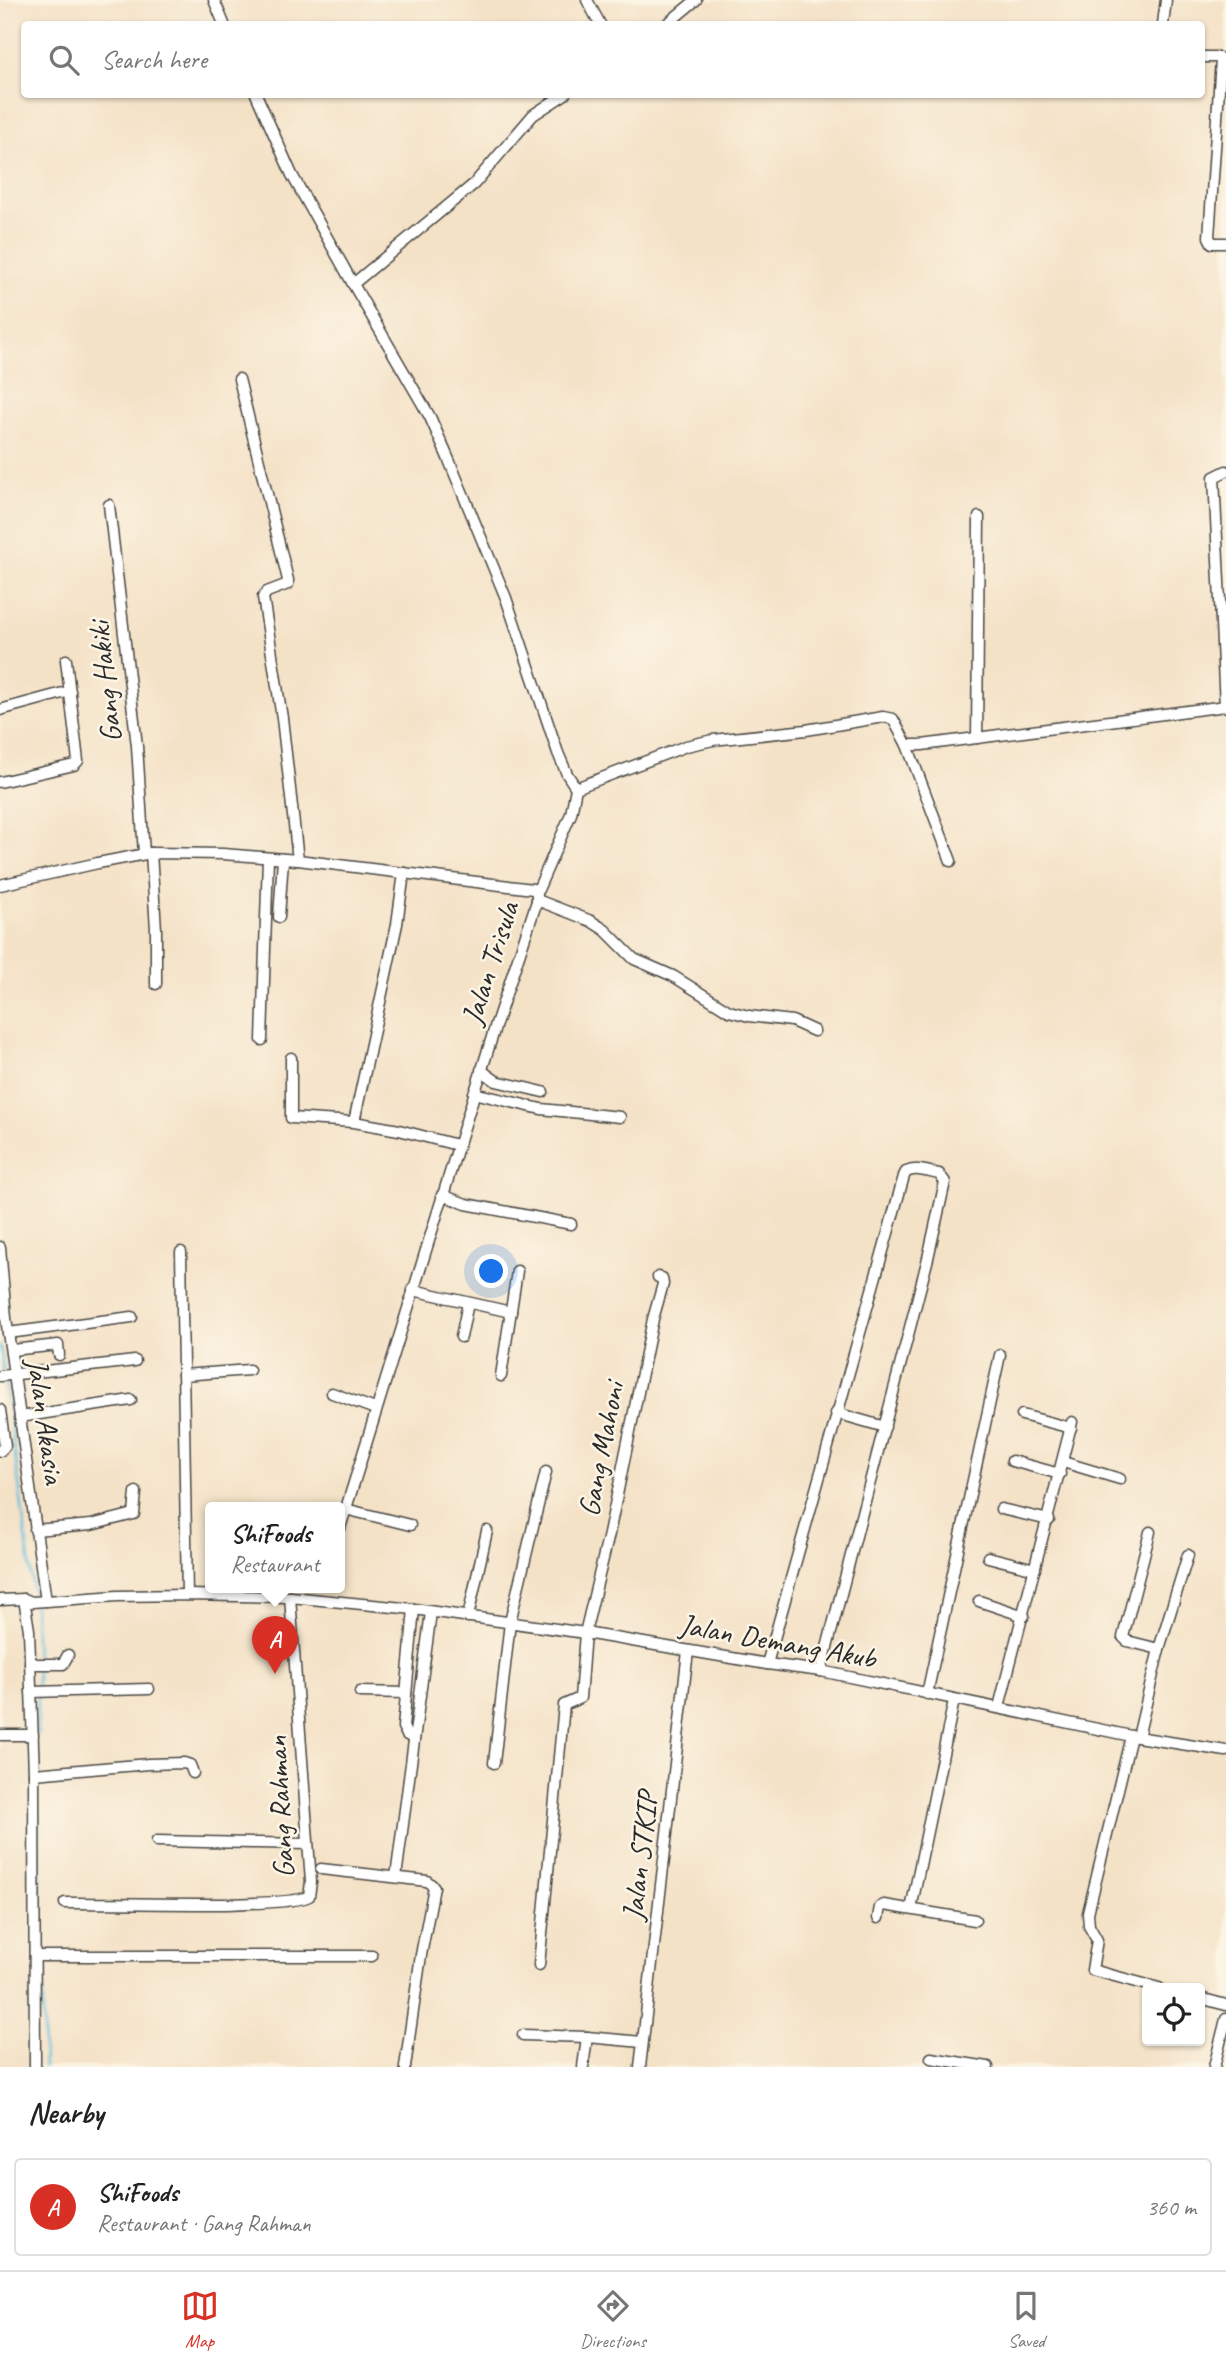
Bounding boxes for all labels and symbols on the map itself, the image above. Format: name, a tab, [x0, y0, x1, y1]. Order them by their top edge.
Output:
street label: Gang Hakiki	[79, 616, 130, 744]
street label: Jalan Trisula	[452, 895, 528, 1031]
your location	[474, 1254, 508, 1288]
street label: Jalan Akasia	[18, 1354, 74, 1488]
street label: Gang Mahoni	[569, 1375, 633, 1519]
street label: Jalan Demang Akub	[675, 1605, 881, 1677]
pin: A	[252, 1616, 298, 1674]
street label: Gang Rahman	[257, 1734, 303, 1879]
street label: Jalan STKIP	[613, 1786, 667, 1924]

